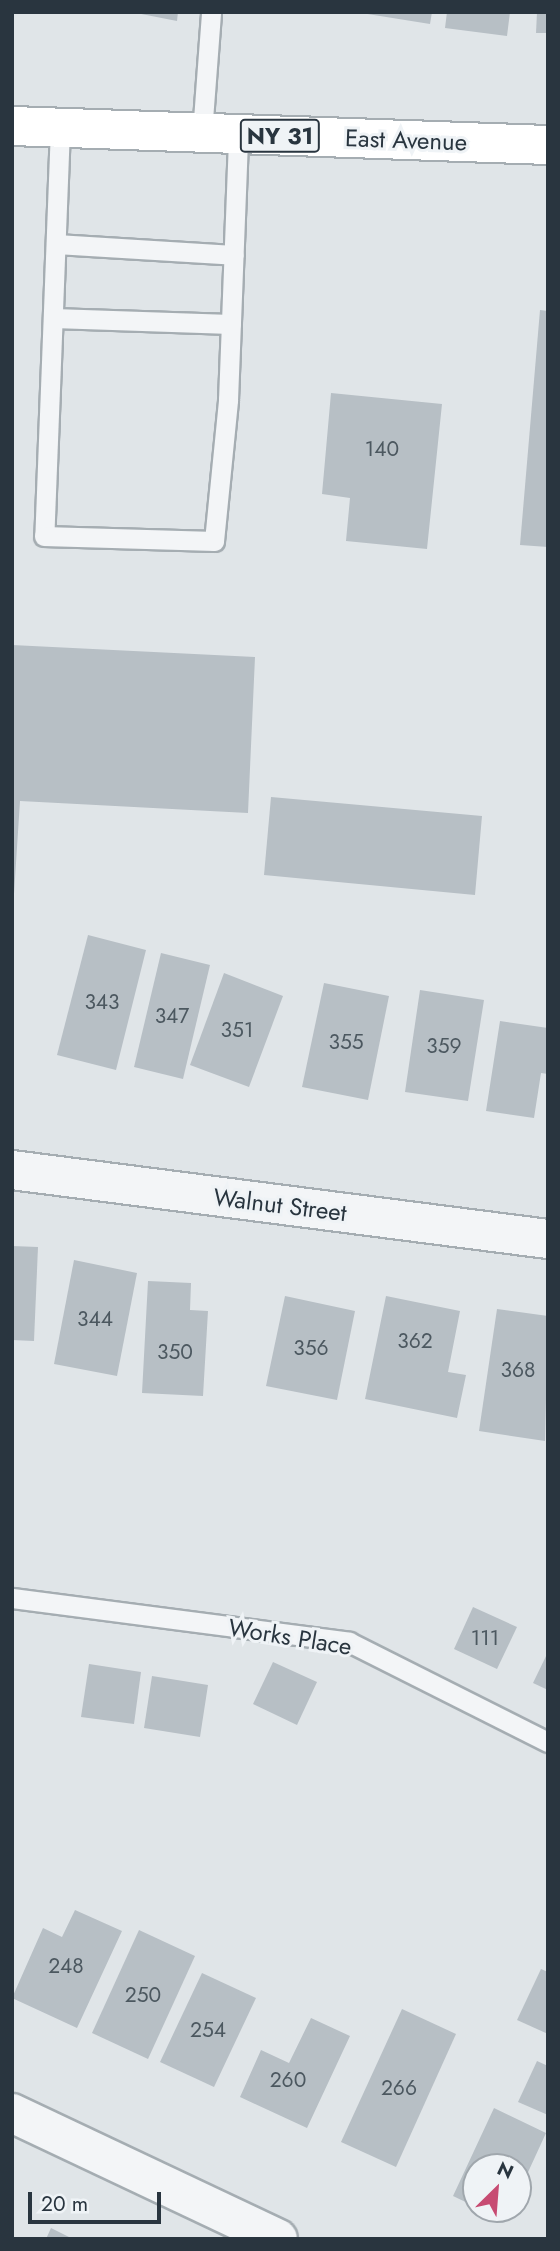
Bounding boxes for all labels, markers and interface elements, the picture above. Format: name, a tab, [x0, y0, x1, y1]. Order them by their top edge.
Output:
road number: NY 31	[240, 116, 320, 155]
street label: East Avenue	[344, 123, 468, 157]
house number: 140	[365, 436, 399, 462]
house number: 343	[84, 989, 120, 1015]
house number: 347	[155, 1003, 189, 1029]
house number: 351	[221, 1017, 253, 1043]
house number: 355	[328, 1029, 364, 1055]
house number: 359	[426, 1033, 462, 1059]
street label: Walnut Street	[212, 1183, 348, 1227]
house number: 344	[77, 1306, 113, 1332]
house number: 362	[397, 1328, 433, 1354]
house number: 356	[293, 1335, 329, 1361]
house number: 350	[157, 1339, 193, 1365]
house number: 368	[500, 1357, 536, 1383]
street label: Works Place	[226, 1613, 354, 1661]
house number: 111	[471, 1625, 499, 1651]
house number: 248	[48, 1953, 84, 1979]
house number: 250	[125, 1982, 161, 2008]
house number: 254	[190, 2017, 226, 2043]
house number: 260	[270, 2067, 306, 2093]
house number: 266	[381, 2075, 417, 2101]
north arrow	[462, 2153, 532, 2223]
text: N	[493, 2155, 518, 2186]
scale bar	[32, 2178, 164, 2222]
text: 20 m	[41, 2189, 88, 2219]

